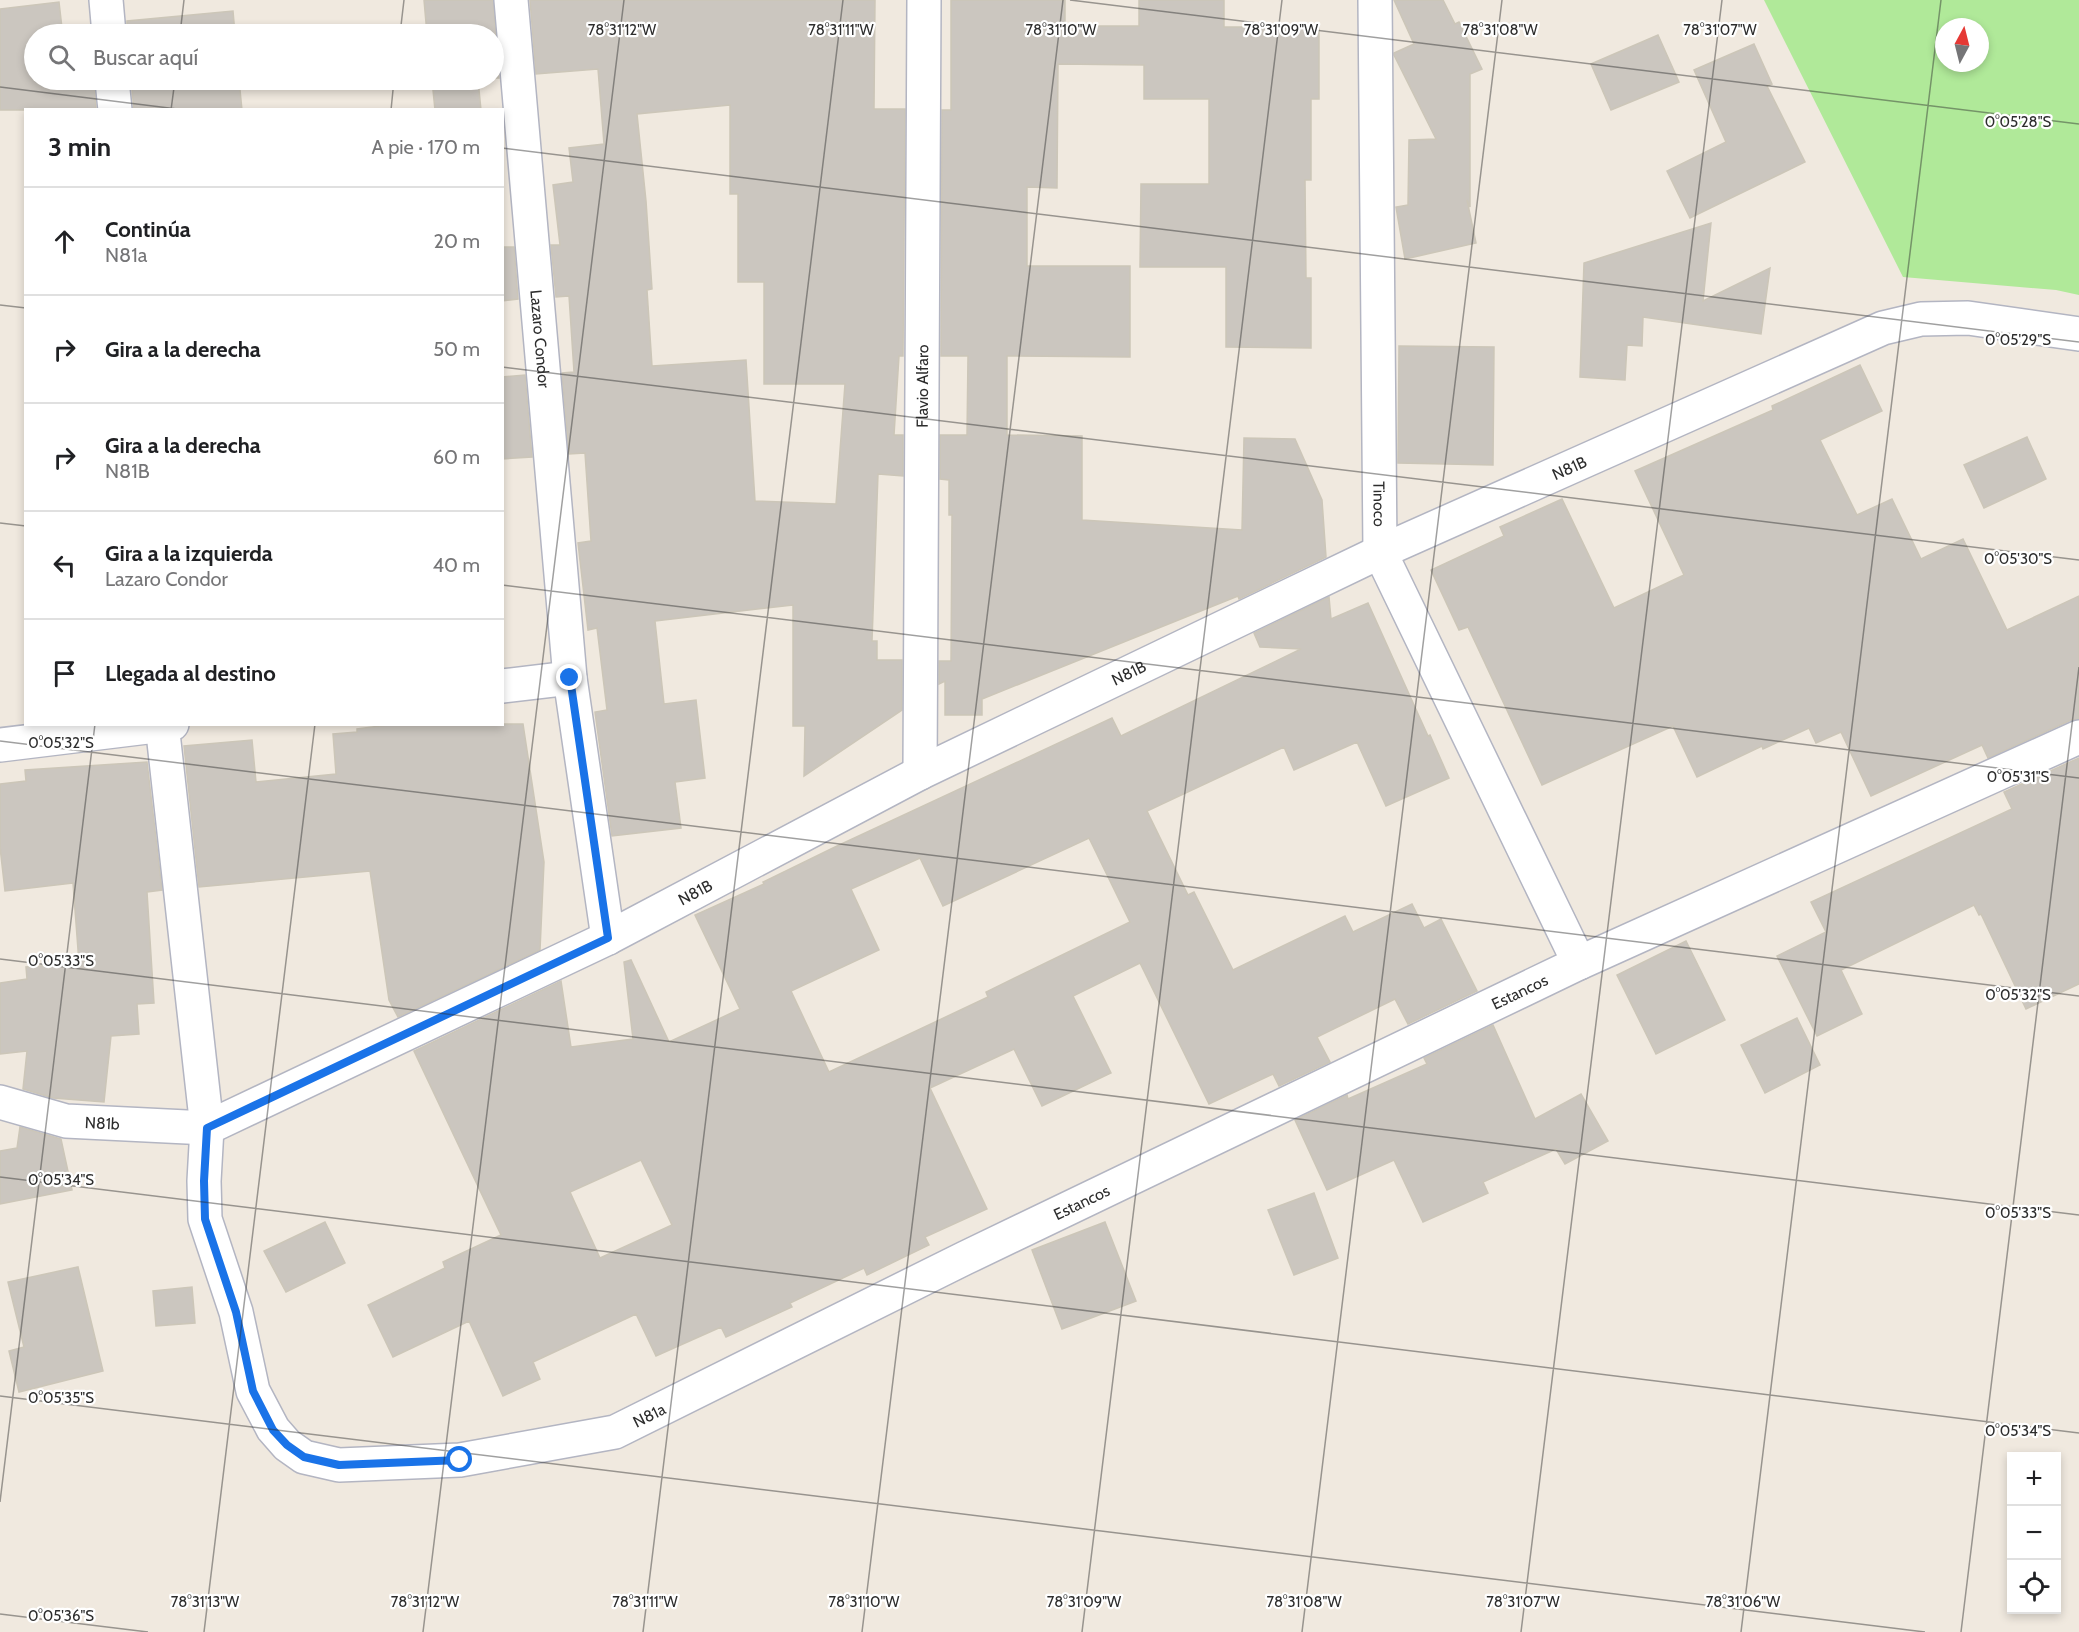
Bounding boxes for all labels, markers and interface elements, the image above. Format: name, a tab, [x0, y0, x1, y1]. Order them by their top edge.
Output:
north arrow	[1935, 18, 1989, 72]
text: 78°31'12"W	[588, 21, 657, 39]
text: 78°31'11"W	[808, 21, 874, 39]
text: 78°31'10"W	[1026, 21, 1097, 39]
text: 78°31'09"W	[1244, 21, 1319, 39]
text: 78°31'08"W	[1462, 21, 1538, 39]
text: 78°31'07"W	[1683, 21, 1758, 39]
search box	[24, 24, 504, 90]
icon: search	[45, 41, 78, 74]
text: Buscar aquí	[93, 44, 198, 71]
text: 0°05'28"S	[1985, 113, 2052, 131]
text: 3 min	[48, 131, 111, 163]
text: A pie · 170 m	[371, 135, 480, 159]
text: Continúa	[105, 216, 191, 243]
icon: ahead	[48, 225, 81, 258]
text: 20 m	[434, 229, 480, 253]
text: N81a	[105, 243, 147, 267]
street label: Lazaro Condor	[527, 289, 554, 389]
text: 0°05'29"S	[1985, 331, 2051, 349]
icon: right	[48, 333, 81, 366]
text: Gira a la derecha	[105, 336, 261, 363]
text: 50 m	[433, 337, 480, 361]
street label: Flavio Alfaro	[912, 344, 932, 428]
text: Gira a la derecha	[105, 432, 261, 459]
icon: right	[48, 441, 81, 474]
text: 60 m	[433, 445, 480, 469]
street label: N81B	[1549, 452, 1590, 484]
text: N81B	[105, 459, 150, 483]
street label: Tinoco	[1370, 481, 1389, 527]
text: Gira a la izquierda	[105, 540, 273, 567]
icon: left	[48, 549, 81, 582]
text: 0°05'30"S	[1984, 550, 2052, 568]
text: 40 m	[432, 553, 480, 577]
text: Lazaro Condor	[105, 567, 228, 591]
street label: N81B	[1108, 656, 1149, 689]
icon: arrive	[48, 657, 81, 690]
text: Llegada al destino	[105, 660, 276, 687]
route end	[556, 664, 582, 690]
text: 0°05'32"S	[28, 734, 94, 752]
text: 0°05'31"S	[1987, 768, 2050, 786]
street label: N81B	[675, 875, 716, 909]
text: 0°05'33"S	[28, 952, 94, 970]
street label: Estancos	[1488, 970, 1551, 1013]
text: 0°05'32"S	[1985, 986, 2051, 1004]
street label: N81b	[84, 1112, 120, 1133]
text: 0°05'34"S	[28, 1171, 94, 1189]
street label: Estancos	[1050, 1180, 1113, 1224]
text: 0°05'33"S	[1985, 1204, 2051, 1222]
text: 0°05'35"S	[28, 1389, 94, 1407]
street label: N81a	[630, 1399, 669, 1431]
text: 0°05'34"S	[1985, 1422, 2051, 1440]
route start	[446, 1446, 472, 1472]
map controls	[2007, 1452, 2061, 1614]
button: +	[2007, 1452, 2061, 1506]
button: −	[2007, 1506, 2061, 1560]
button: locate	[2007, 1560, 2061, 1614]
text: 78°31'13"W	[171, 1593, 240, 1611]
text: 78°31'12"W	[391, 1593, 460, 1611]
text: 78°31'11"W	[612, 1593, 678, 1611]
text: 78°31'10"W	[829, 1593, 900, 1611]
text: 78°31'09"W	[1047, 1593, 1122, 1611]
text: 78°31'08"W	[1266, 1593, 1342, 1611]
text: 78°31'07"W	[1486, 1593, 1561, 1611]
text: 78°31'06"W	[1706, 1593, 1781, 1611]
text: 0°05'36"S	[28, 1607, 94, 1625]

